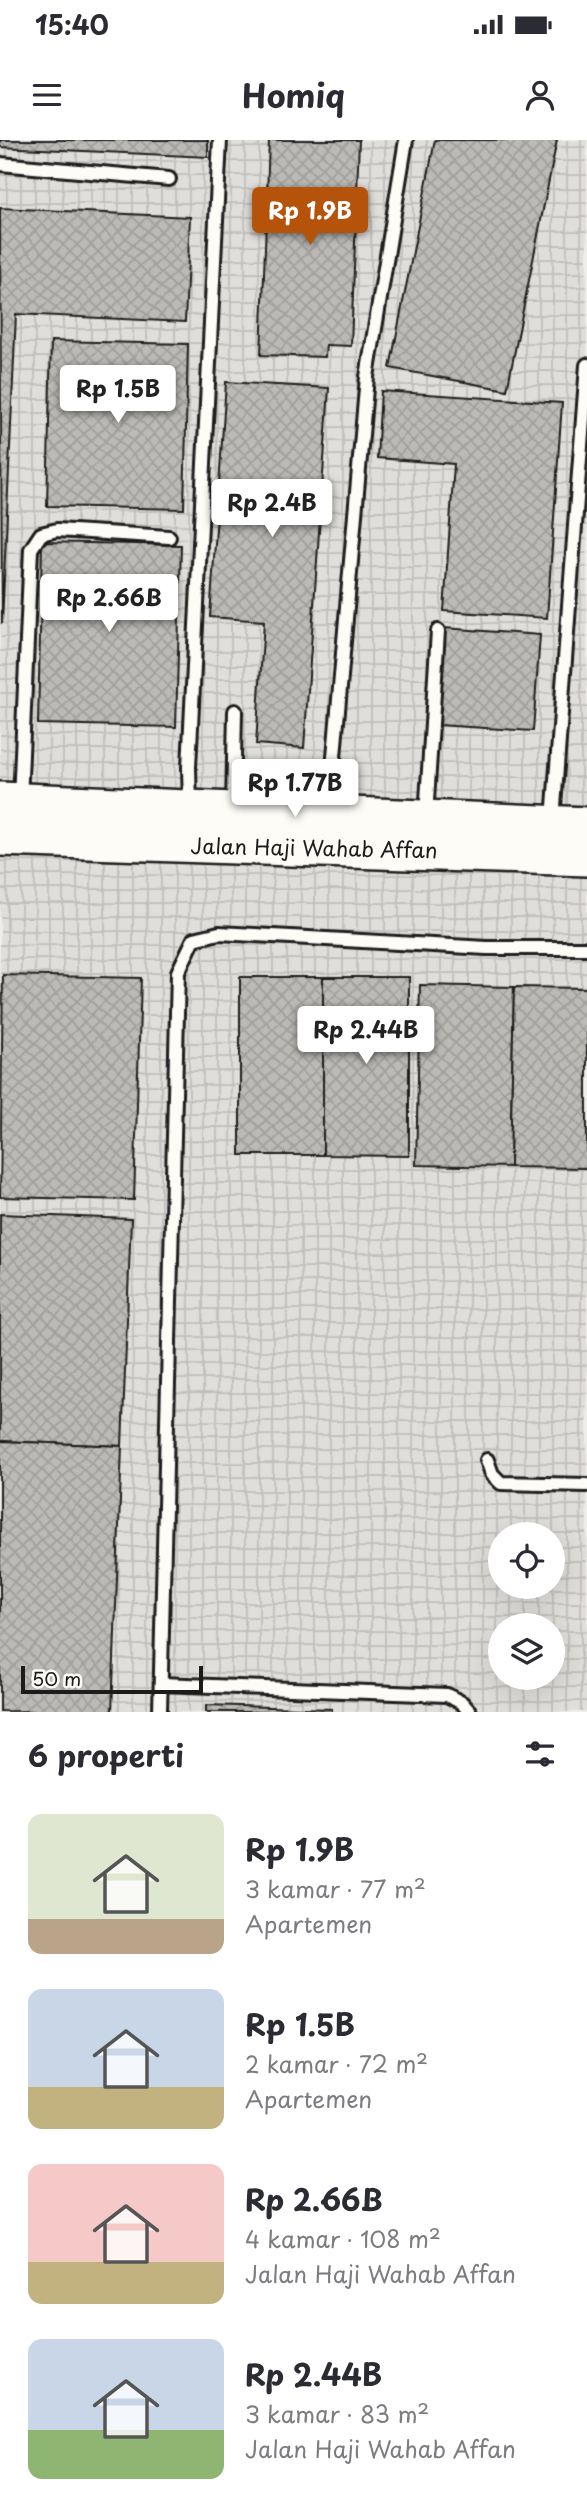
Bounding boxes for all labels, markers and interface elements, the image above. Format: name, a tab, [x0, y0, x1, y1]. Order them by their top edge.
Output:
text: 15:40	[35, 5, 109, 44]
text: Homiq	[242, 71, 345, 119]
icon: menu	[28, 76, 66, 114]
icon: person	[521, 76, 559, 114]
pin: Rp 1.9B	[245, 188, 375, 247]
text: Rp 1.9B	[268, 192, 352, 227]
pin: Rp 1.5B	[53, 366, 183, 425]
text: Rp 1.5B	[76, 370, 160, 405]
pin: Rp 2.4B	[207, 480, 337, 539]
text: Rp 2.4B	[227, 484, 317, 519]
pin: Rp 2.66B	[37, 574, 181, 634]
text: Rp 2.66B	[56, 579, 162, 614]
pin: Rp 1.77B	[223, 760, 367, 819]
text: Rp 1.77B	[247, 764, 343, 799]
street label: Jalan Haji Wahab Affan	[190, 829, 438, 865]
pin: Rp 2.44B	[294, 1006, 438, 1066]
text: Rp 2.44B	[313, 1011, 419, 1046]
map controls	[488, 1522, 565, 1690]
button: locate	[488, 1522, 565, 1599]
button: layers	[488, 1613, 565, 1690]
scale bar	[21, 1663, 203, 1695]
text: 50 m	[32, 1664, 81, 1692]
text: 6 properti	[28, 1732, 184, 1777]
icon: filters	[521, 1735, 559, 1773]
text: Rp 1.9B	[245, 1826, 354, 1871]
icon: home	[84, 1842, 168, 1926]
text: 3 kamar · 77 m²	[245, 1871, 426, 1906]
text: Apartemen	[245, 1906, 372, 1941]
text: Rp 1.5B	[245, 2001, 355, 2046]
icon: home	[84, 2017, 168, 2101]
text: 2 kamar · 72 m²	[245, 2046, 428, 2081]
text: Apartemen	[245, 2081, 372, 2116]
text: Rp 2.66B	[245, 2176, 383, 2221]
icon: home	[84, 2192, 168, 2276]
text: 4 kamar · 108 m²	[245, 2221, 441, 2256]
text: Jalan Haji Wahab Affan	[245, 2256, 516, 2291]
text: Rp 2.44B	[245, 2351, 382, 2396]
icon: home	[84, 2367, 168, 2451]
text: 3 kamar · 83 m²	[245, 2396, 429, 2431]
text: Jalan Haji Wahab Affan	[245, 2431, 516, 2466]

